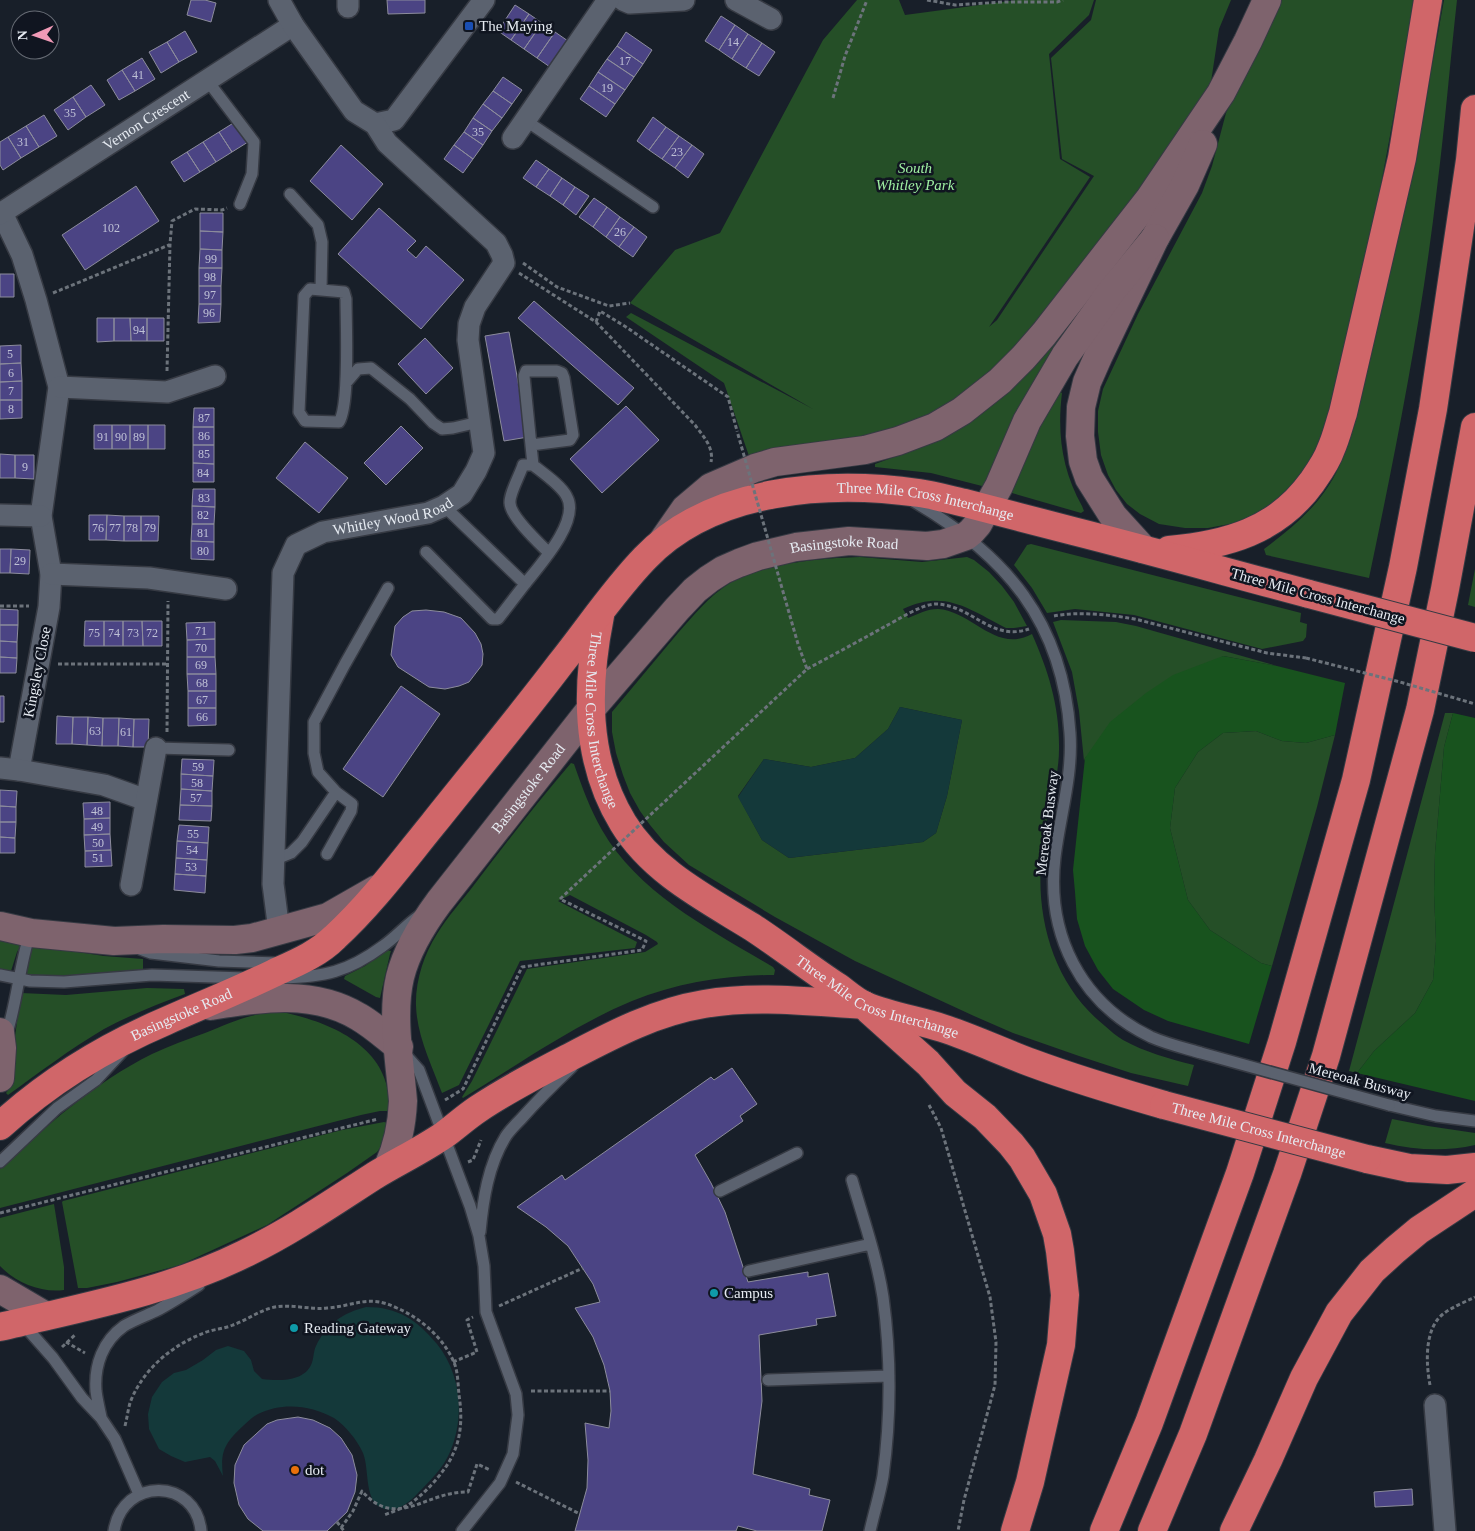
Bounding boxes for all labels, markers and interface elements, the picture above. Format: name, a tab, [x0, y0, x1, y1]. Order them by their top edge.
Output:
north arrow	[10, 10, 60, 60]
place label: The Maying	[479, 18, 553, 34]
marker: The Maying	[463, 20, 475, 32]
text: N	[15, 30, 30, 41]
house number: 14	[727, 35, 739, 49]
house number: 17	[619, 54, 631, 68]
house number: 41	[132, 68, 144, 82]
house number: 19	[601, 81, 613, 95]
street label: Vernon Crescent	[100, 86, 193, 153]
house number: 35	[64, 106, 76, 120]
house number: 35	[472, 125, 484, 139]
house number: 31	[17, 135, 29, 149]
house number: 23	[671, 145, 683, 159]
park label: South Whitley Park	[876, 160, 955, 193]
house number: 102	[102, 221, 120, 235]
house number: 26	[614, 225, 626, 239]
house number: 99	[205, 252, 217, 266]
house number: 98	[204, 270, 216, 284]
house number: 97	[204, 288, 216, 302]
house number: 96	[203, 306, 215, 320]
house number: 94	[133, 323, 145, 337]
house number: 5	[7, 347, 13, 361]
house number: 6	[8, 366, 14, 380]
house number: 7	[8, 384, 14, 398]
house number: 8	[8, 402, 14, 416]
house number: 87	[198, 411, 210, 425]
house number: 86	[198, 429, 210, 443]
house number: 91	[97, 430, 109, 444]
house number: 90	[115, 430, 127, 444]
house number: 89	[133, 430, 145, 444]
house number: 85	[198, 447, 210, 461]
house number: 9	[22, 460, 28, 474]
house number: 84	[197, 466, 209, 480]
street label: Three Mile Cross Interchange	[837, 480, 1016, 523]
house number: 83	[198, 491, 210, 505]
street label: Whitley Wood Road	[332, 494, 456, 538]
house number: 82	[197, 508, 209, 522]
house number: 76	[92, 521, 104, 535]
house number: 77	[109, 521, 121, 535]
house number: 78	[126, 521, 138, 535]
house number: 79	[144, 521, 156, 535]
house number: 81	[197, 526, 209, 540]
street label: Basingstoke Road	[788, 533, 899, 556]
house number: 80	[197, 544, 209, 558]
house number: 29	[14, 554, 26, 568]
street label: Three Mile Cross Interchange	[1229, 565, 1407, 627]
house number: 71	[195, 624, 207, 638]
street label: Kingsley Close	[20, 625, 54, 719]
house number: 75	[88, 626, 100, 640]
house number: 74	[108, 626, 120, 640]
house number: 73	[127, 626, 139, 640]
house number: 72	[146, 626, 158, 640]
street label: Three Mile Cross Interchange	[583, 631, 622, 811]
house number: 70	[195, 641, 207, 655]
house number: 69	[195, 658, 207, 672]
house number: 68	[196, 676, 208, 690]
house number: 67	[196, 693, 208, 707]
house number: 66	[196, 710, 208, 724]
house number: 63	[89, 724, 101, 738]
house number: 61	[120, 725, 132, 739]
street label: Basingstoke Road	[488, 741, 568, 836]
house number: 59	[192, 760, 204, 774]
street label: Mereoak Busway	[1033, 769, 1061, 876]
house number: 58	[191, 776, 203, 790]
house number: 57	[190, 791, 202, 805]
house number: 48	[91, 804, 103, 818]
house number: 49	[91, 820, 103, 834]
house number: 55	[187, 827, 199, 841]
house number: 50	[92, 836, 104, 850]
house number: 54	[186, 843, 198, 857]
house number: 51	[92, 851, 104, 865]
house number: 53	[185, 860, 197, 874]
street label: Three Mile Cross Interchange	[793, 952, 961, 1041]
street label: Basingstoke Road	[128, 985, 235, 1044]
street label: Mereoak Busway	[1307, 1060, 1413, 1102]
street label: Three Mile Cross Interchange	[1170, 1099, 1348, 1161]
place label: Campus	[724, 1285, 773, 1301]
marker: Campus	[708, 1287, 720, 1299]
place label: Reading Gateway	[304, 1320, 412, 1336]
marker: Reading Gateway	[288, 1322, 300, 1334]
place label: dot	[305, 1462, 325, 1478]
marker: dot	[289, 1464, 301, 1476]

